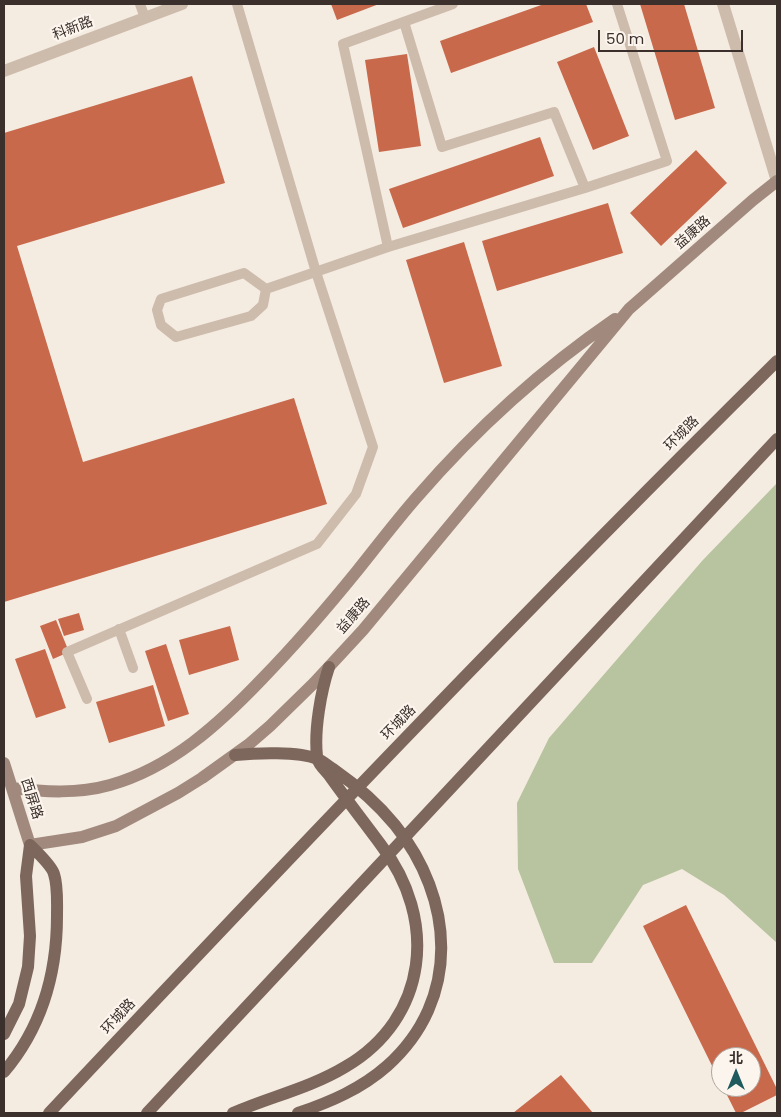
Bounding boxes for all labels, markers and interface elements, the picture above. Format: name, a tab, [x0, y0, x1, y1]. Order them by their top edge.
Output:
street label: 科新路	[50, 14, 96, 44]
scale bar	[601, 20, 746, 52]
text: 50 m	[606, 28, 644, 49]
street label: 益康路	[672, 213, 714, 253]
street label: 环城路	[661, 413, 703, 455]
street label: 益康路	[334, 595, 374, 637]
street label: 环城路	[378, 702, 420, 744]
street label: 西屏路	[17, 776, 45, 822]
street label: 环城路	[99, 996, 139, 1038]
north arrow	[711, 1047, 761, 1097]
text: 北	[729, 1048, 743, 1068]

